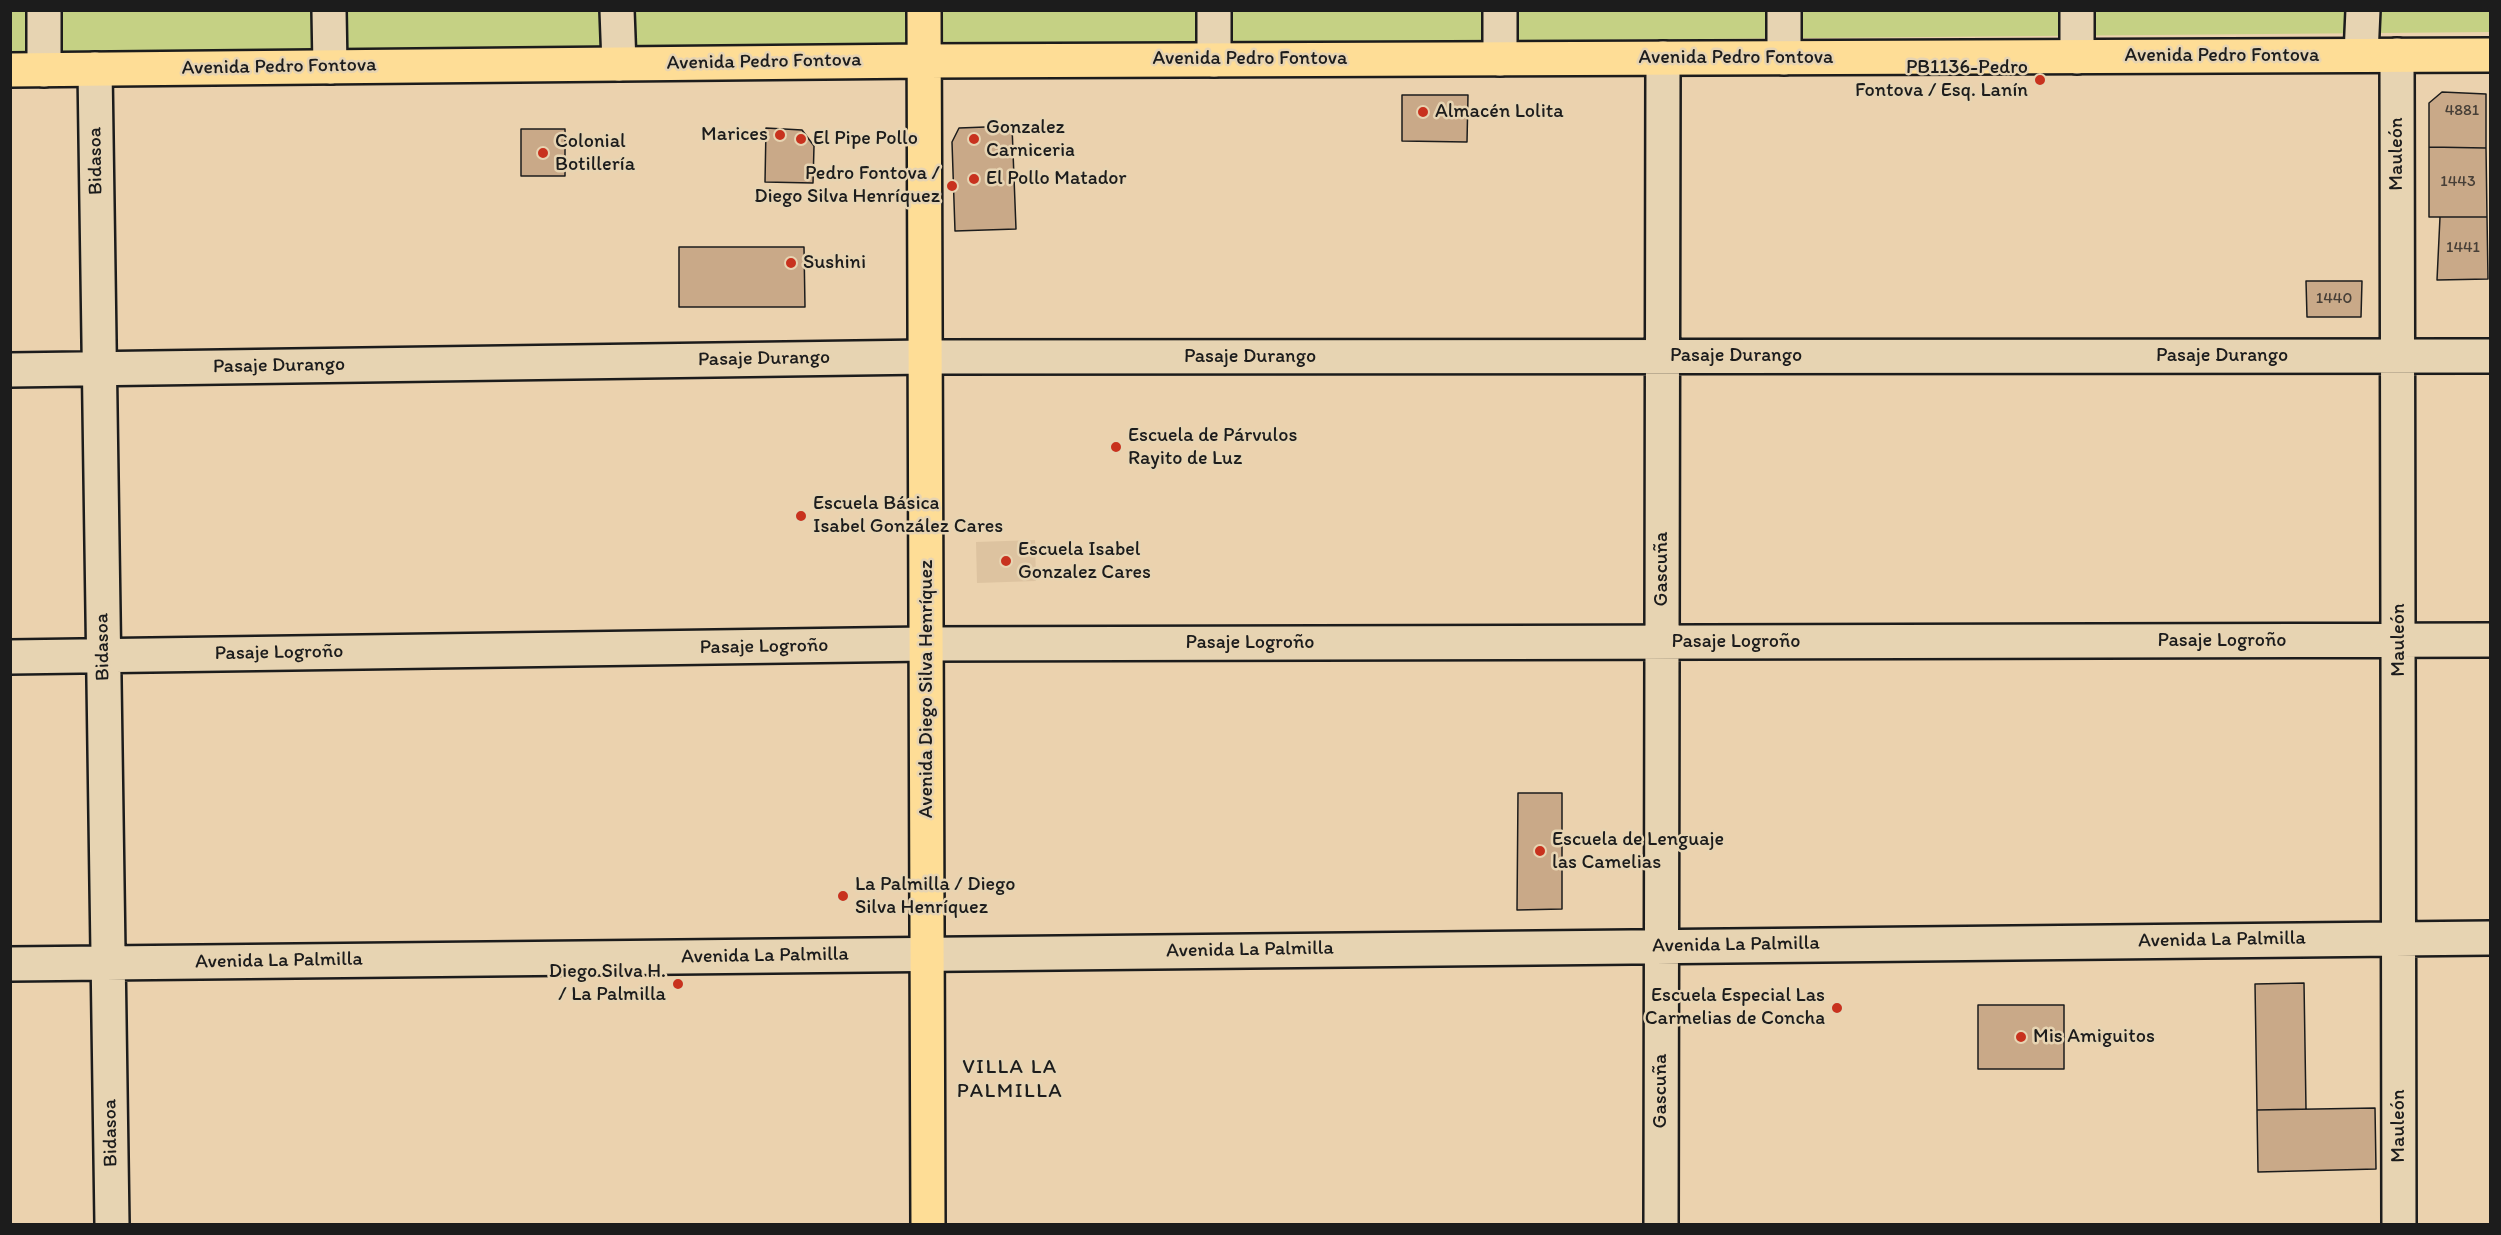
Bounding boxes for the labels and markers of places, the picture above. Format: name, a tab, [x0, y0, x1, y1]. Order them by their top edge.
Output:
place label: PB1136-Pedro Fontova / Esq. Lanín	[1855, 56, 2028, 103]
marker: PB1136-Pedro Fontova / Esq. Lanín	[2033, 73, 2047, 87]
place label: Almacén Lolita	[1435, 100, 1564, 124]
marker: Almacén Lolita	[1416, 105, 1430, 119]
place label: Gonzalez Carniceria	[986, 116, 1075, 163]
place label: Marices	[701, 123, 768, 147]
place label: El Pipe Pollo	[813, 127, 918, 151]
marker: Marices	[773, 128, 787, 142]
place label: Colonial Botillería	[555, 130, 635, 177]
marker: El Pipe Pollo	[794, 132, 808, 146]
marker: Gonzalez Carniceria	[967, 132, 981, 146]
marker: Colonial Botillería	[536, 146, 550, 160]
place label: Pedro Fontova / Diego Silva Henríquez	[754, 162, 940, 209]
place label: El Pollo Matador	[986, 167, 1126, 191]
marker: El Pollo Matador	[967, 172, 981, 186]
marker: Pedro Fontova / Diego Silva Henríquez	[945, 179, 959, 193]
place label: Sushini	[803, 251, 866, 275]
marker: Sushini	[784, 256, 798, 270]
place label: Escuela de Párvulos Rayito de Luz	[1128, 424, 1297, 471]
marker: Escuela de Párvulos Rayito de Luz	[1109, 440, 1123, 454]
place label: Escuela Básica Isabel González Cares	[813, 492, 1003, 539]
marker: Escuela Básica Isabel González Cares	[794, 509, 808, 523]
place label: Escuela Isabel Gonzalez Cares	[1018, 538, 1151, 585]
marker: Escuela Isabel Gonzalez Cares	[999, 554, 1013, 568]
place label: Escuela de Lenguaje las Camelias	[1552, 828, 1724, 875]
marker: Escuela de Lenguaje las Camelias	[1533, 844, 1547, 858]
place label: La Palmilla / Diego Silva Henríquez	[855, 873, 1015, 920]
marker: La Palmilla / Diego Silva Henríquez	[836, 889, 850, 903]
place label: Diego Silva H. / La Palmilla	[549, 960, 666, 1007]
marker: Diego Silva H. / La Palmilla	[671, 977, 685, 991]
place label: Escuela Especial Las Carmelias de Concha	[1645, 984, 1825, 1031]
marker: Escuela Especial Las Carmelias de Concha	[1830, 1001, 1844, 1015]
place label: Mis Amiguitos	[2033, 1025, 2155, 1049]
marker: Mis Amiguitos	[2014, 1030, 2028, 1044]

